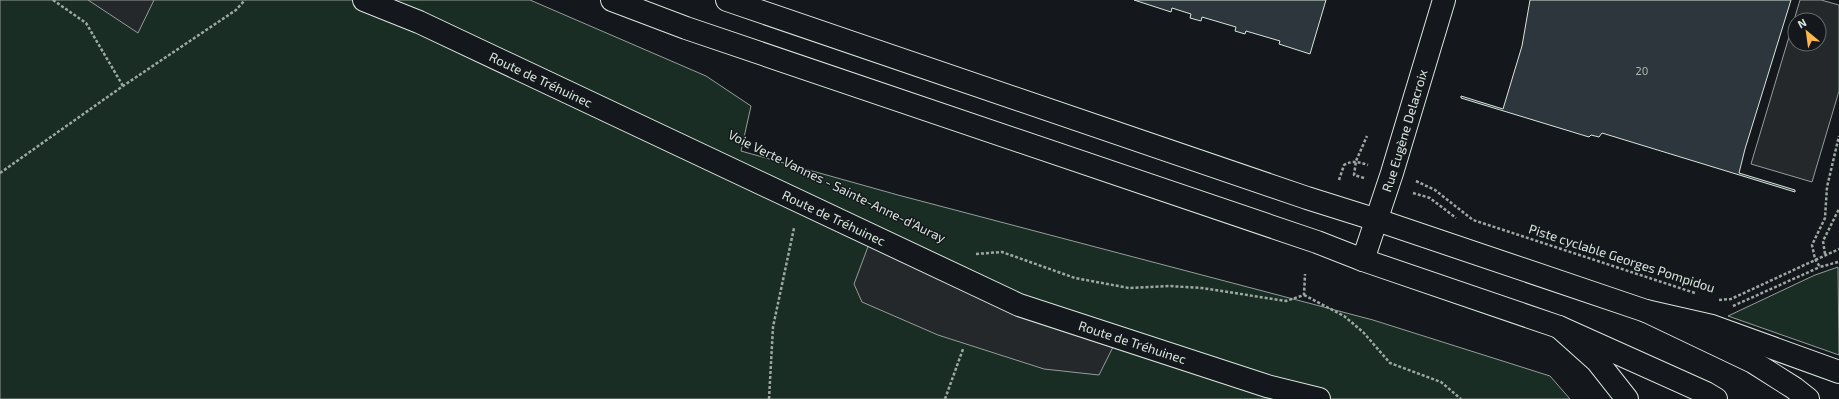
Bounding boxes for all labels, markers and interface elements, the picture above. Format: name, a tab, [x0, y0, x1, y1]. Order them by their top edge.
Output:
north arrow	[1787, 12, 1827, 52]
text: N	[1795, 15, 1809, 30]
street label: Route de Tréhuinec	[487, 48, 595, 111]
house number: 20	[1636, 64, 1648, 77]
street label: Rue Eugène Delacroix	[1378, 67, 1431, 194]
street label: Voie Verte Vannes - Sainte-Anne-d'Auray	[726, 126, 949, 246]
street label: Route de Tréhuinec	[780, 187, 888, 249]
street label: Piste cyclable Georges Pompidou	[1527, 220, 1717, 296]
street label: Route de Tréhuinec	[1077, 317, 1188, 367]

